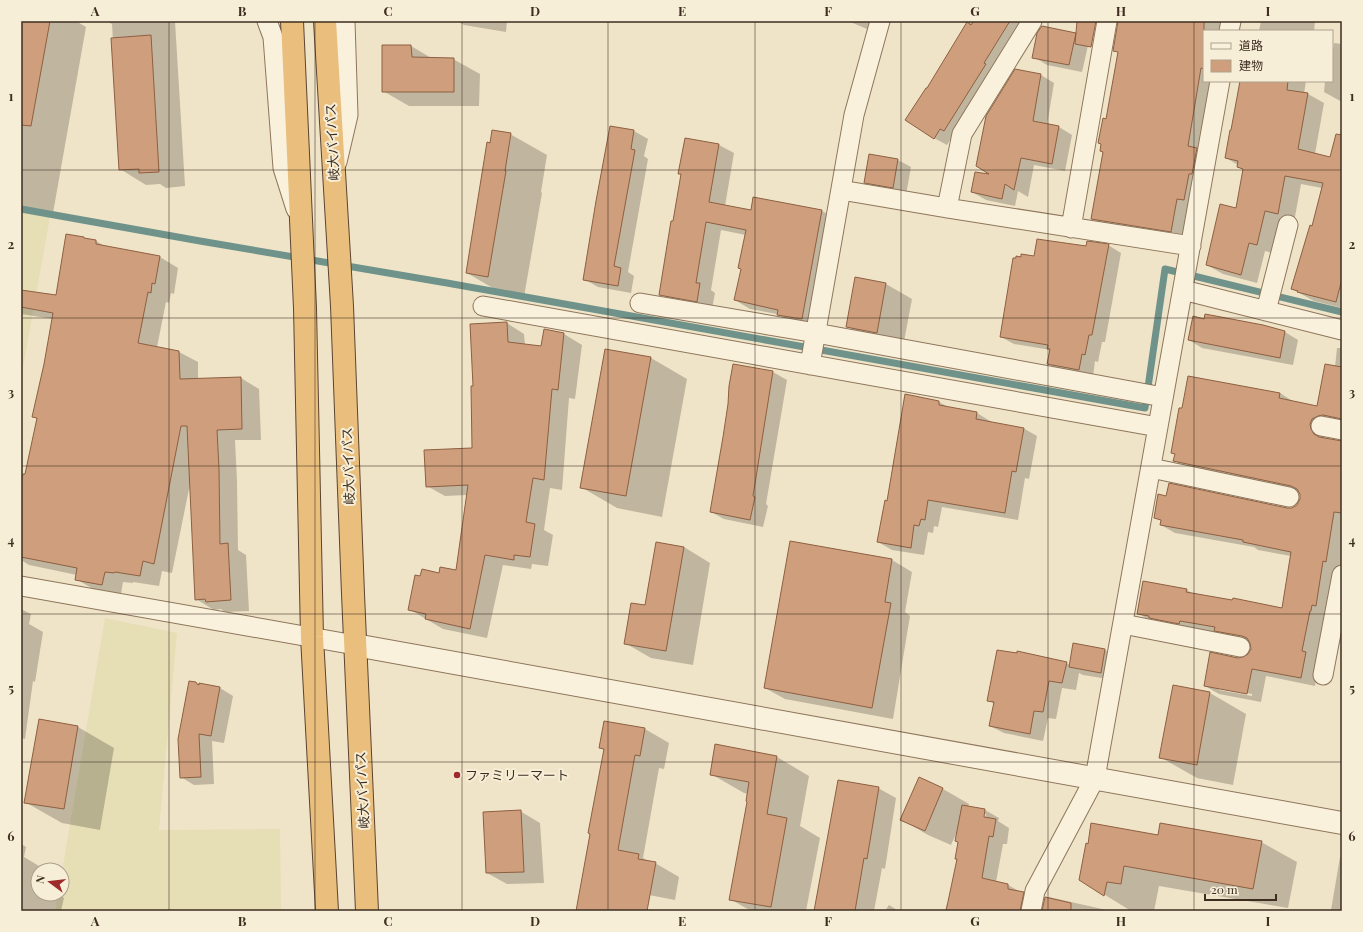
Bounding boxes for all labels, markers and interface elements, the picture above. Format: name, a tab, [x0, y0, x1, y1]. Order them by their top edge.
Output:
text: A	[90, 2, 100, 19]
text: B	[238, 2, 247, 19]
text: C	[383, 2, 393, 19]
text: D	[530, 2, 540, 19]
text: E	[678, 2, 686, 19]
text: F	[824, 2, 832, 19]
text: G	[970, 2, 980, 19]
text: H	[1116, 2, 1126, 19]
text: I	[1266, 2, 1271, 19]
legend	[1203, 30, 1333, 82]
text: 道路	[1239, 37, 1263, 53]
text: 建物	[1239, 57, 1263, 73]
text: 1	[9, 87, 14, 104]
text: 1	[1350, 87, 1355, 104]
street label: 岐大バイパス	[321, 103, 342, 181]
text: 2	[8, 235, 15, 252]
text: 2	[1349, 235, 1356, 252]
text: 3	[8, 383, 14, 400]
text: 3	[1349, 383, 1355, 400]
street label: 岐大バイパス	[338, 427, 357, 505]
text: 4	[8, 531, 15, 548]
text: 4	[1349, 531, 1356, 548]
text: 5	[8, 679, 14, 696]
text: 5	[1349, 679, 1355, 696]
street label: 岐大バイパス	[351, 751, 372, 829]
place label: ファミリーマート	[465, 766, 569, 783]
marker: ファミリーマート	[452, 770, 462, 780]
text: 6	[7, 827, 15, 844]
text: 6	[1348, 827, 1356, 844]
north arrow	[30, 862, 70, 902]
text: N	[32, 873, 48, 885]
scale bar	[1205, 876, 1276, 902]
text: 20 m	[1211, 881, 1238, 897]
text: A	[90, 912, 100, 929]
text: B	[238, 912, 247, 929]
text: C	[383, 912, 393, 929]
text: D	[530, 912, 540, 929]
text: E	[678, 912, 686, 929]
text: F	[824, 912, 832, 929]
text: G	[970, 912, 980, 929]
text: H	[1116, 912, 1126, 929]
text: I	[1266, 912, 1271, 929]

